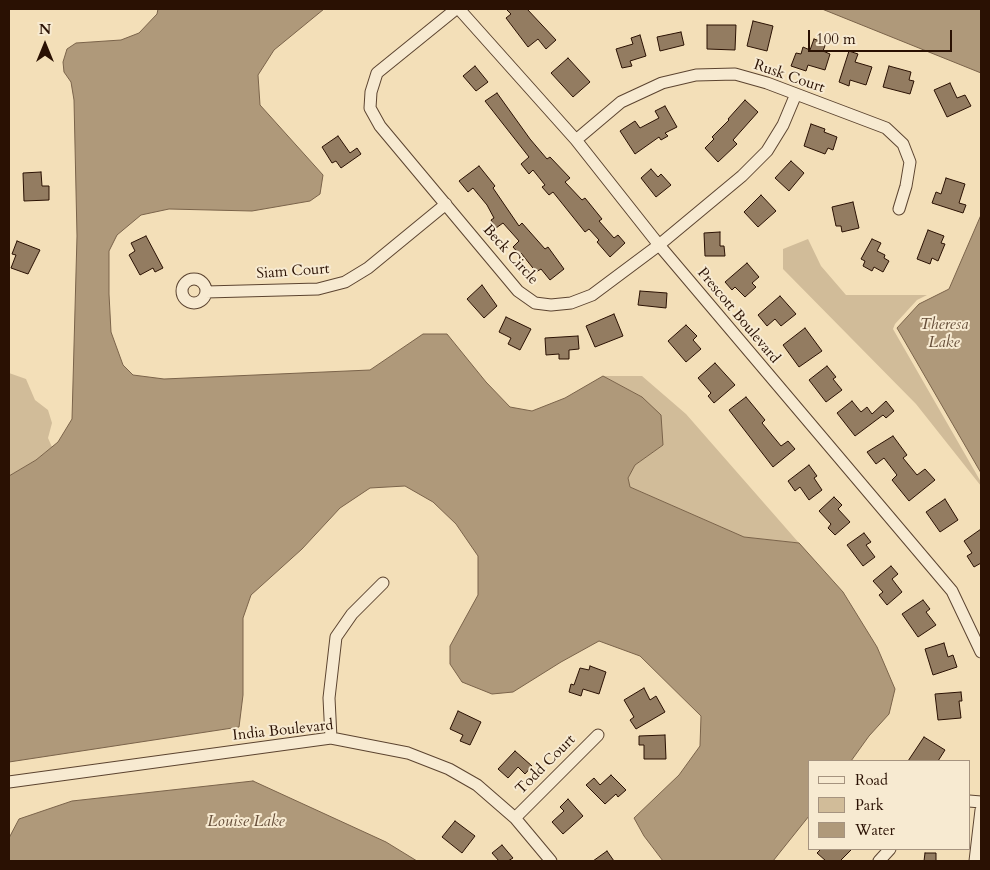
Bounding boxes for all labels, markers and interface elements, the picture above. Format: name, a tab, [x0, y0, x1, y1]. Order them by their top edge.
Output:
north arrow	[20, 20, 70, 70]
text: N	[39, 20, 51, 39]
scale bar	[810, 20, 954, 52]
text: 100 m	[816, 29, 856, 49]
street label: Rusk Court	[751, 56, 827, 98]
street label: Beck Circle	[478, 221, 542, 289]
street label: Siam Court	[256, 260, 330, 284]
street label: Prescott Boulevard	[693, 265, 783, 367]
water label: Theresa Lake	[920, 315, 968, 353]
street label: India Boulevard	[232, 717, 334, 745]
street label: Todd Court	[512, 731, 580, 799]
legend	[808, 760, 970, 850]
text: Road	[855, 770, 888, 790]
text: Park	[855, 795, 884, 815]
water label: Louise Lake	[207, 812, 285, 832]
text: Water	[855, 820, 895, 840]

